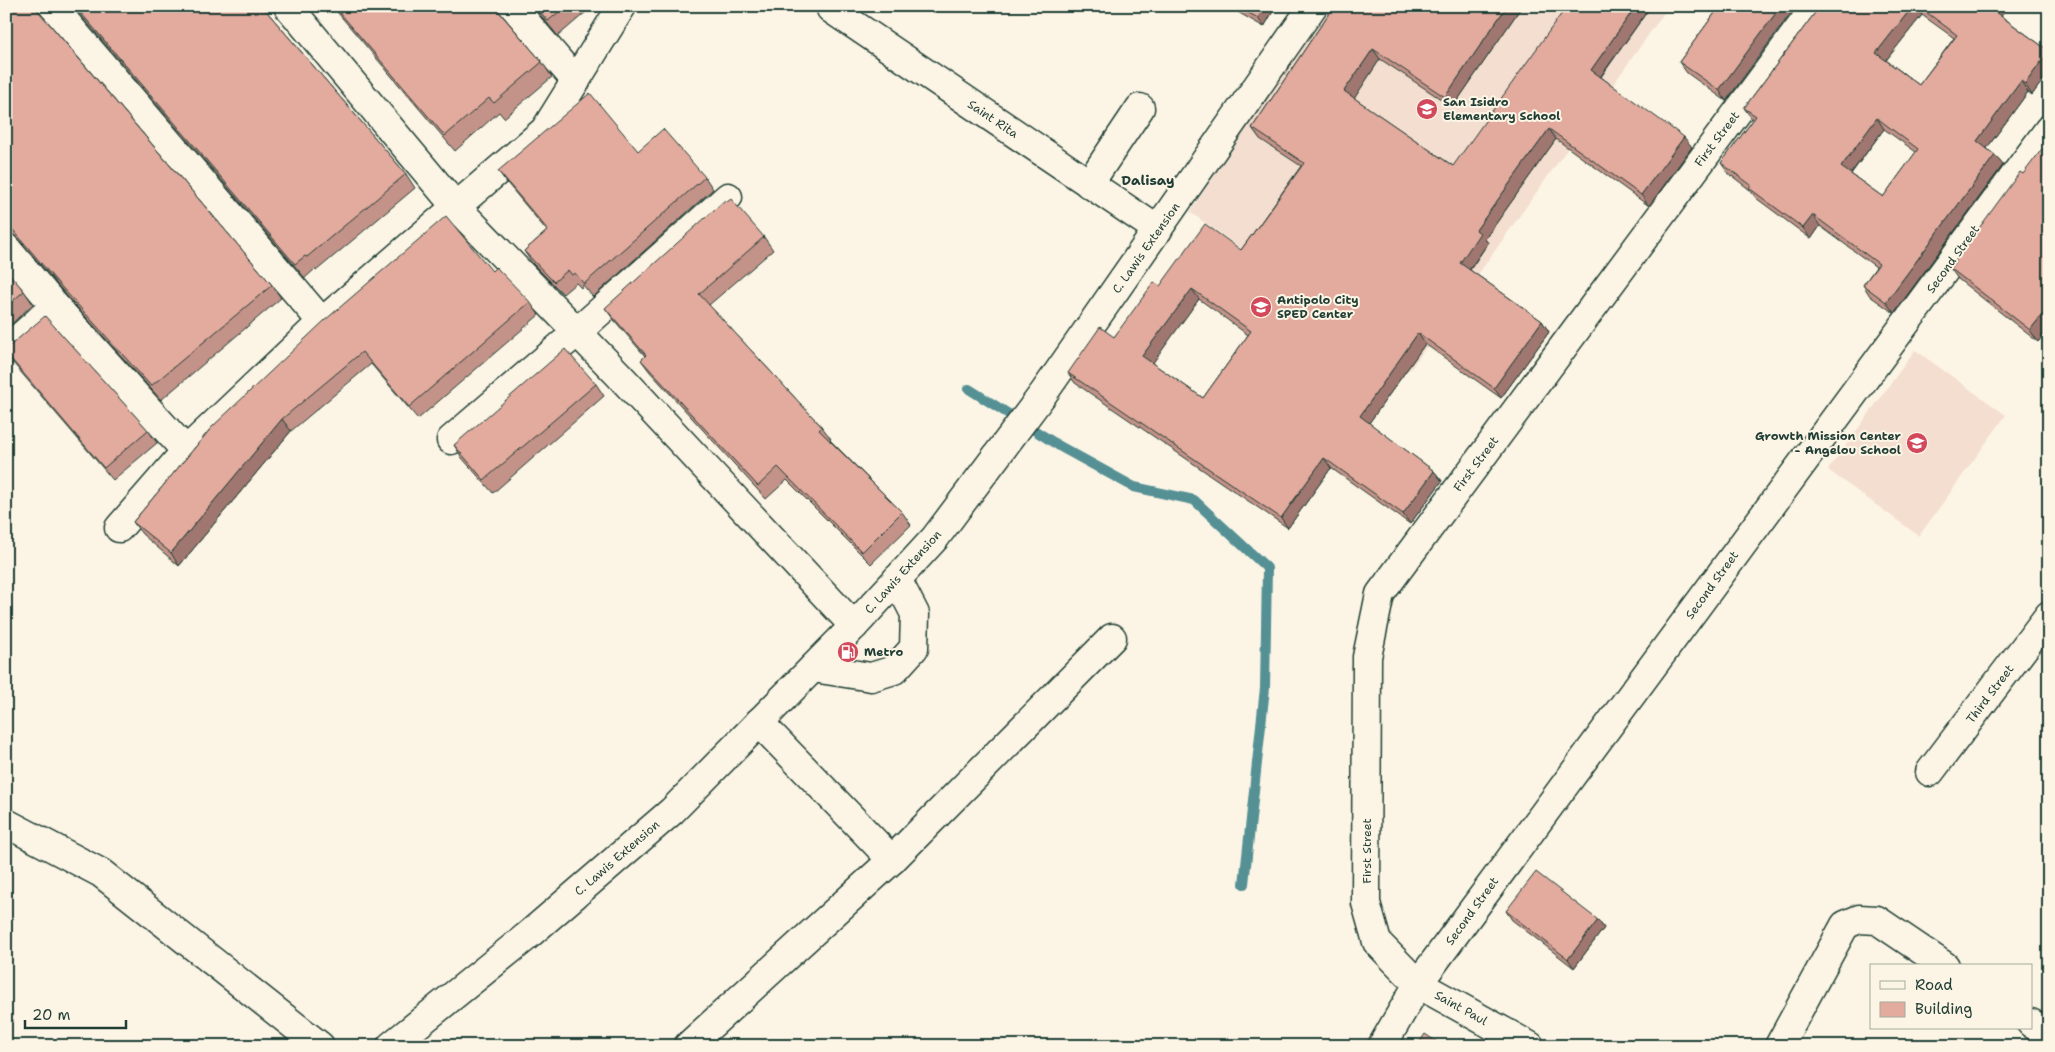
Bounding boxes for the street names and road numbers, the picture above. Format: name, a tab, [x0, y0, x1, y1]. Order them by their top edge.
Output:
street label: Saint Rita	[965, 96, 1022, 142]
street label: First Street	[1691, 108, 1743, 170]
street label: C. Lawis Extension	[1109, 199, 1183, 297]
street label: Second Street	[1923, 222, 1983, 296]
street label: First Street	[1450, 433, 1502, 495]
street label: C. Lawis Extension	[861, 527, 945, 617]
street label: Second Street	[1682, 548, 1742, 622]
street label: Third Street	[1963, 661, 2017, 727]
street label: C. Lawis Extension	[571, 817, 663, 899]
street label: First Street	[1359, 818, 1375, 884]
street label: Second Street	[1442, 874, 1502, 948]
street label: Saint Paul	[1432, 987, 1491, 1029]

